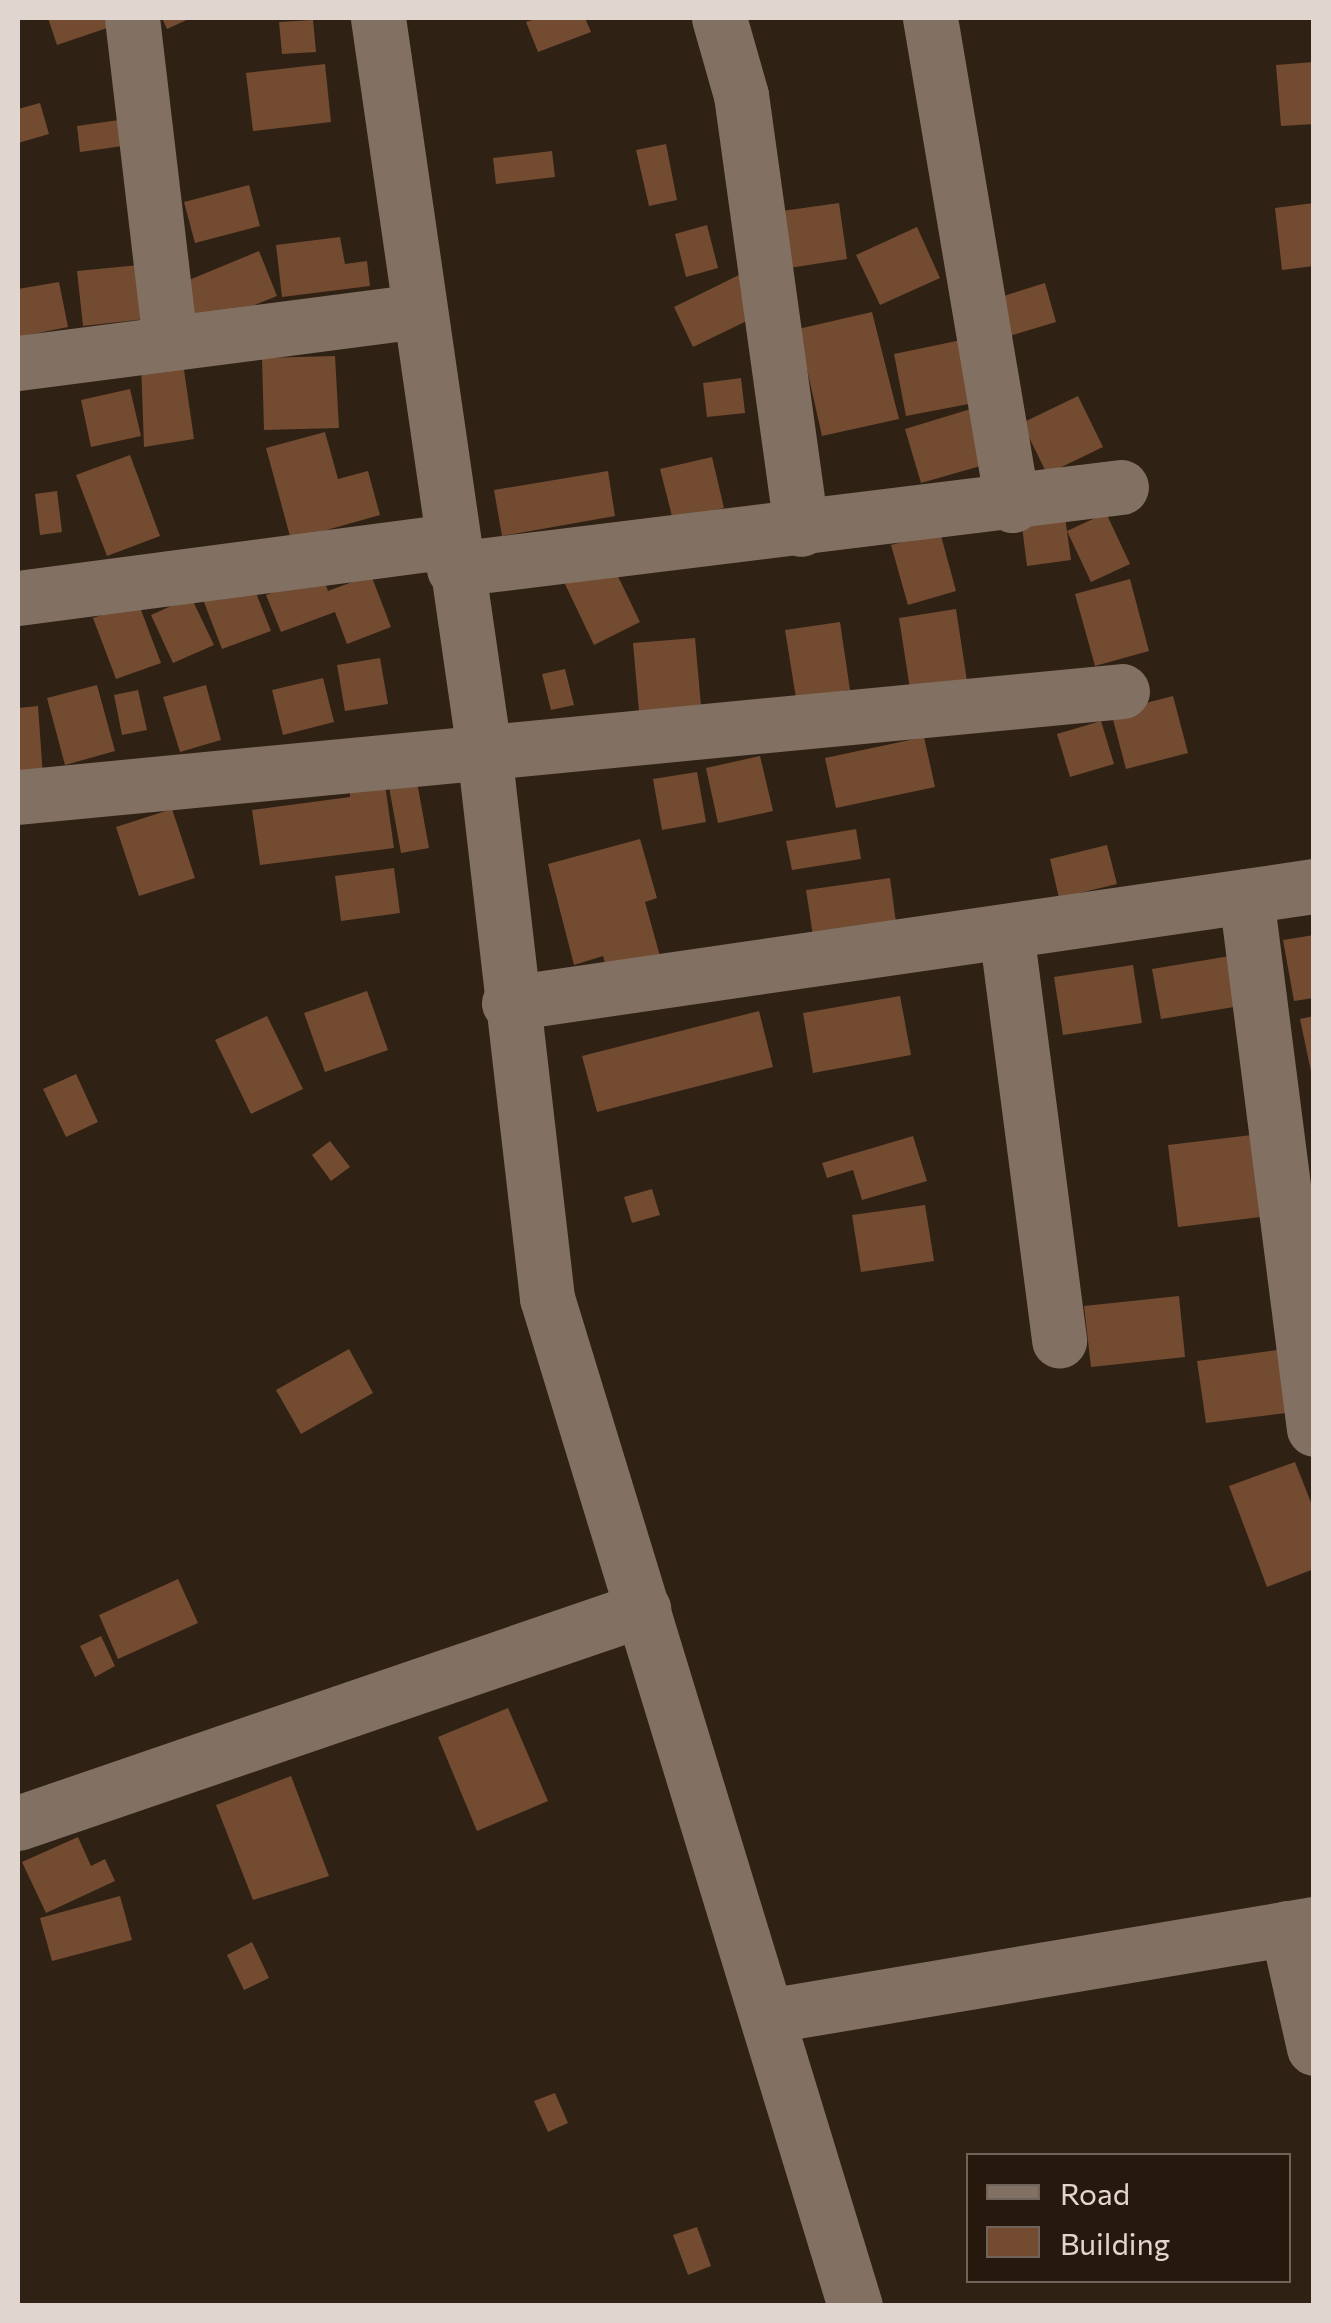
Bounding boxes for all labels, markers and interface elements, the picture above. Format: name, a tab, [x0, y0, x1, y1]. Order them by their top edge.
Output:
legend	[966, 2153, 1291, 2283]
text: Road	[1060, 2174, 1130, 2211]
text: Building	[1060, 2224, 1170, 2261]

